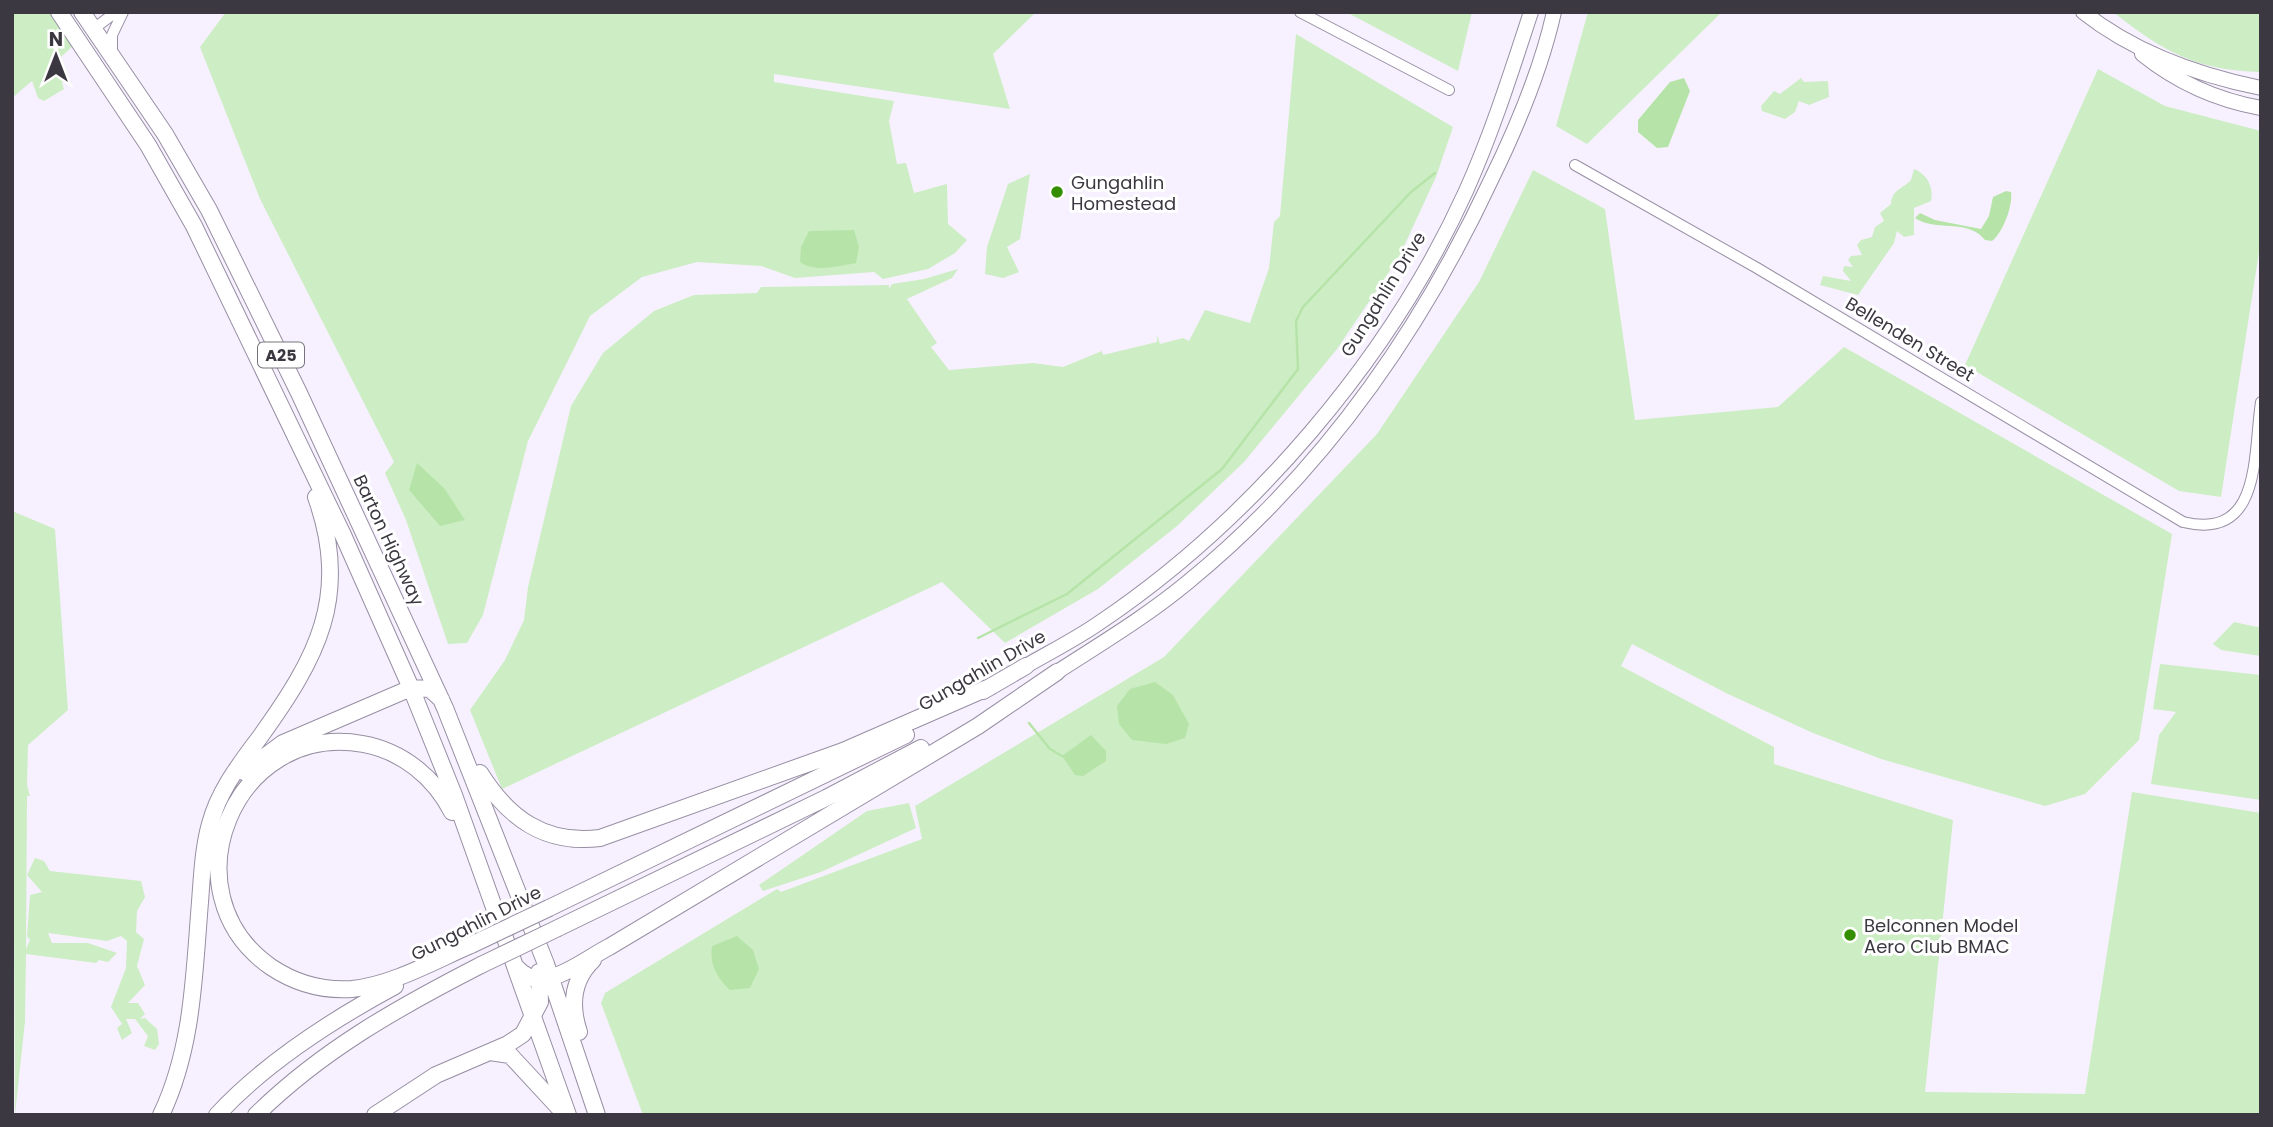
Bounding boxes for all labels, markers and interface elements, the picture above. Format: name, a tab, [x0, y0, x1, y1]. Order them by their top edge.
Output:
north arrow	[21, 21, 91, 91]
text: N	[49, 26, 63, 53]
place label: Gungahlin Homestead	[1071, 170, 1176, 216]
marker: Gungahlin Homestead	[1049, 184, 1065, 200]
street label: Gungahlin Drive	[1334, 227, 1432, 361]
street label: Bellenden Street	[1841, 291, 1979, 387]
road number: A25	[258, 342, 304, 368]
street label: Barton Highway	[348, 470, 430, 610]
street label: Gungahlin Drive	[914, 623, 1050, 717]
street label: Gungahlin Drive	[407, 879, 545, 967]
place label: Belconnen Model Aero Club BMAC	[1864, 913, 2018, 959]
marker: Belconnen Model Aero Club BMAC	[1842, 927, 1858, 943]

